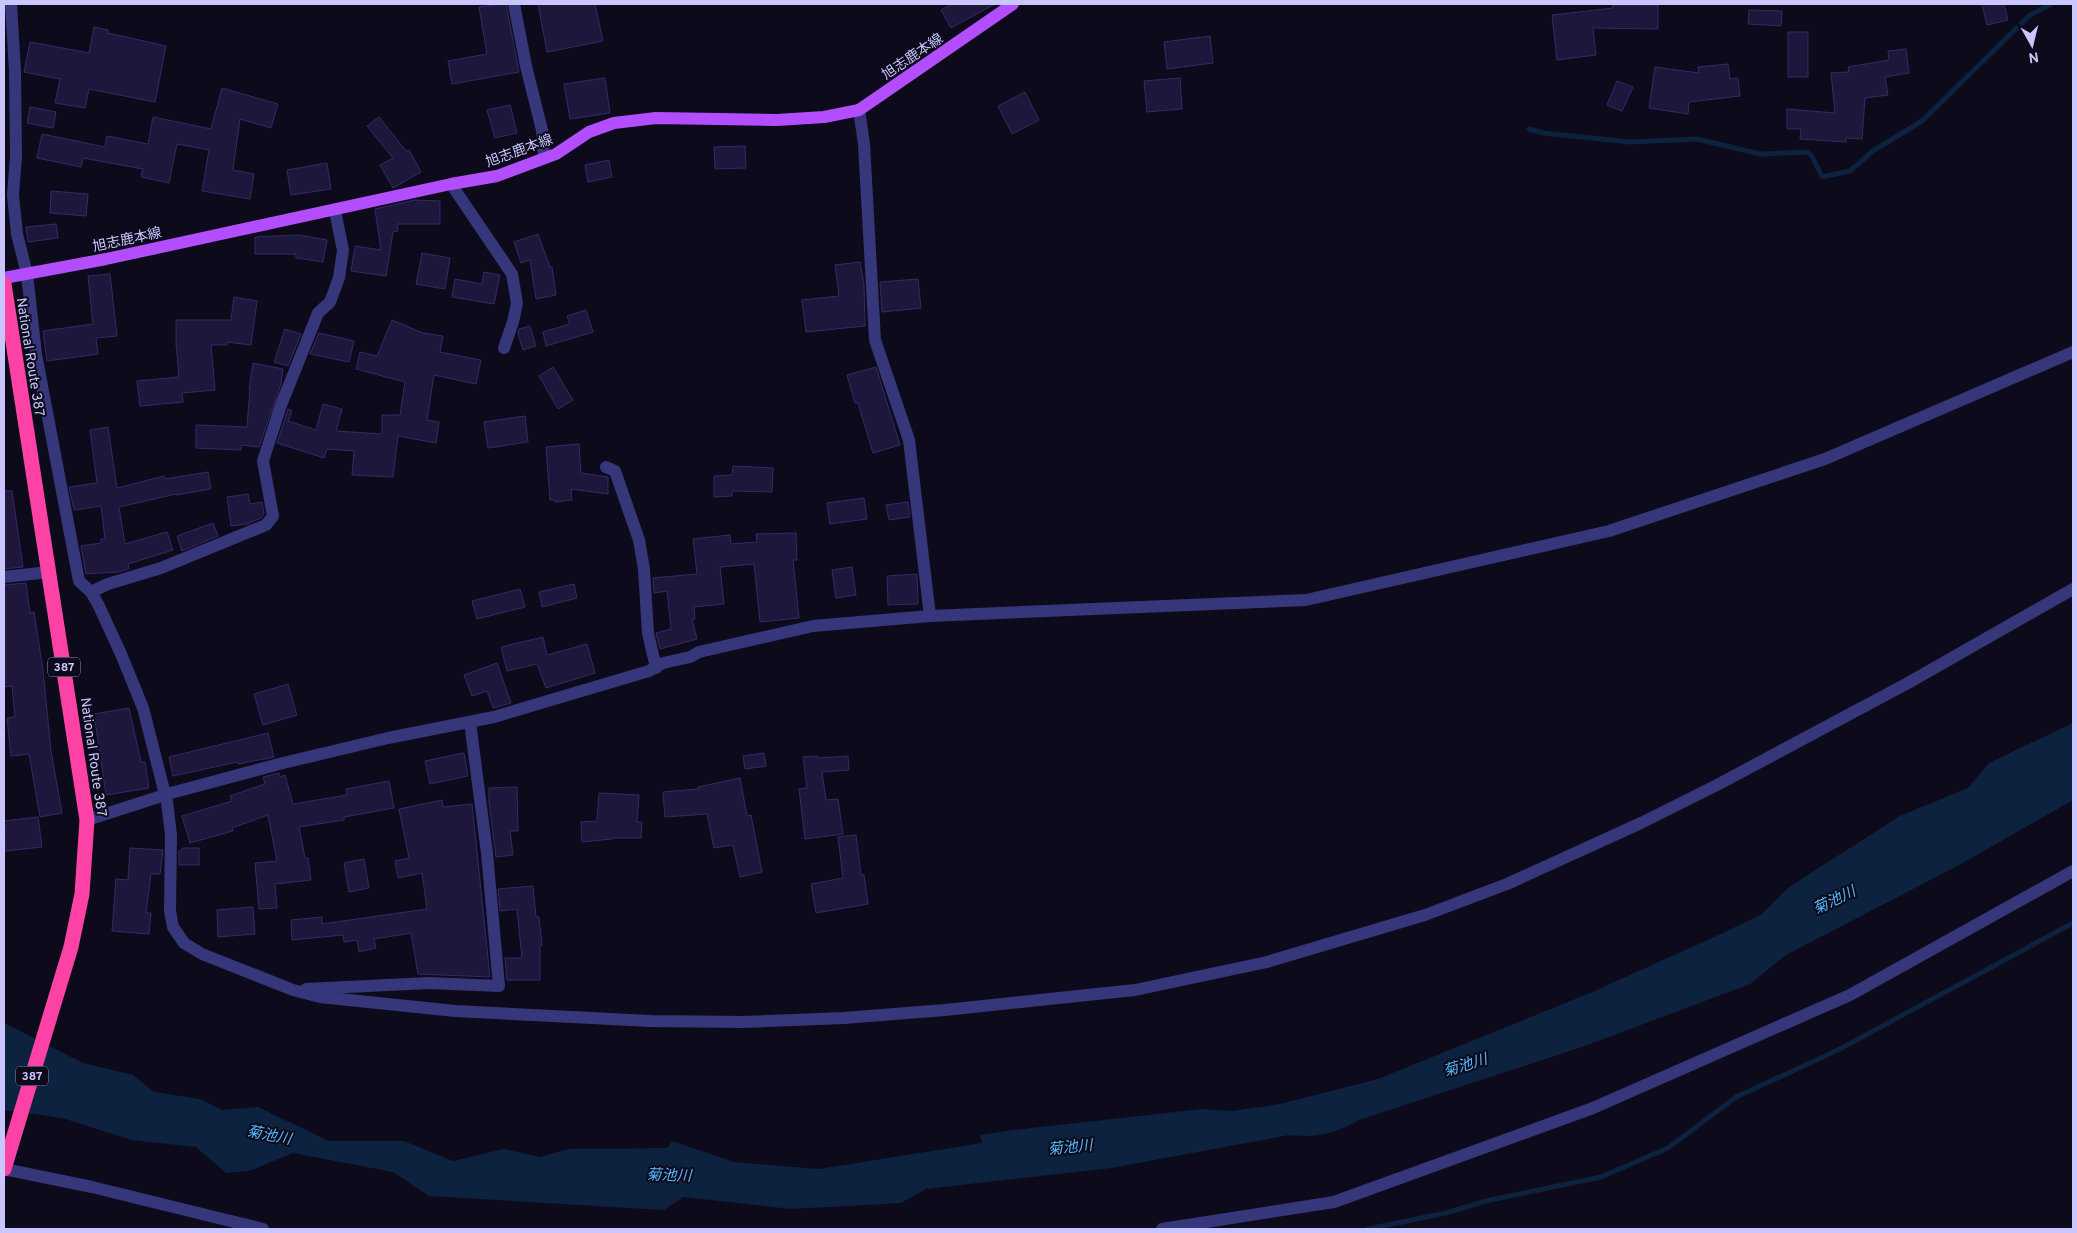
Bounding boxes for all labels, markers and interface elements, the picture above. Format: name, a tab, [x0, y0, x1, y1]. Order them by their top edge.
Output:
north arrow	[2007, 20, 2057, 70]
street label: 旭志鹿本線	[879, 31, 947, 84]
text: N	[2027, 47, 2040, 66]
street label: 旭志鹿本線	[484, 131, 555, 171]
street label: 旭志鹿本線	[91, 225, 163, 256]
street label: National Route 387	[12, 297, 47, 418]
road number: 387	[48, 658, 80, 676]
street label: National Route 387	[76, 697, 109, 818]
water label: 菊池川	[1810, 882, 1861, 920]
water label: 菊池川	[1441, 1050, 1492, 1082]
road number: 387	[16, 1066, 48, 1086]
water label: 菊池川	[245, 1123, 295, 1150]
water label: 菊池川	[1047, 1136, 1096, 1160]
water label: 菊池川	[646, 1166, 694, 1187]

